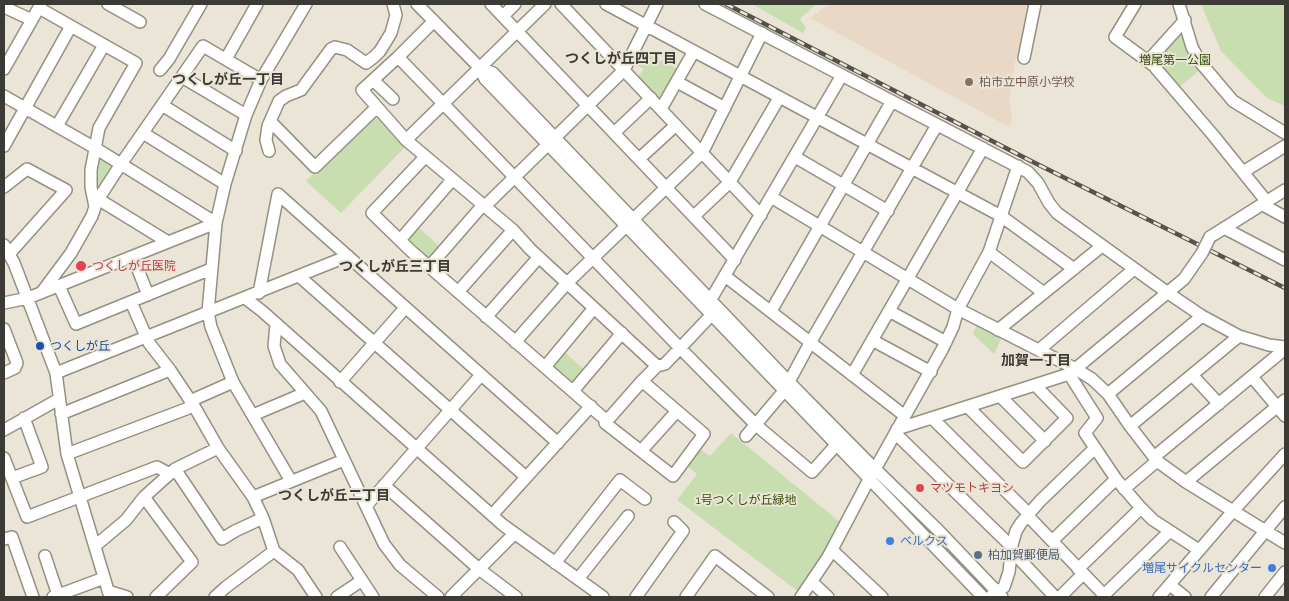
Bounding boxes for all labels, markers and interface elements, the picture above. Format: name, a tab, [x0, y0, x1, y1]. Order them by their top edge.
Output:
district label: つくしが丘四丁目	[565, 51, 677, 67]
park label: 増尾第一公園	[1139, 53, 1211, 67]
district label: つくしが丘一丁目	[172, 72, 284, 88]
place label: 柏市立中原小学校	[979, 75, 1075, 89]
marker: 柏市立中原小学校	[963, 76, 975, 88]
marker: つくしが丘医院	[74, 259, 88, 273]
place label: つくしが丘医院	[92, 259, 176, 273]
district label: つくしが丘三丁目	[339, 259, 451, 275]
place label: つくしが丘	[50, 339, 110, 353]
marker: つくしが丘	[34, 340, 46, 352]
district label: 加賀一丁目	[1001, 353, 1071, 369]
place label: マツモトキヨシ	[930, 481, 1014, 495]
marker: マツモトキヨシ	[914, 482, 926, 494]
district label: つくしが丘二丁目	[278, 488, 390, 504]
park label: 1号つくしが丘緑地	[695, 493, 797, 507]
place label: ベルクス	[900, 534, 948, 548]
marker: ベルクス	[884, 535, 896, 547]
place label: 柏加賀郵便局	[988, 548, 1060, 562]
marker: 柏加賀郵便局	[972, 549, 984, 561]
place label: 増尾サイクルセンター	[1142, 561, 1262, 575]
marker: 増尾サイクルセンター	[1266, 562, 1278, 574]

